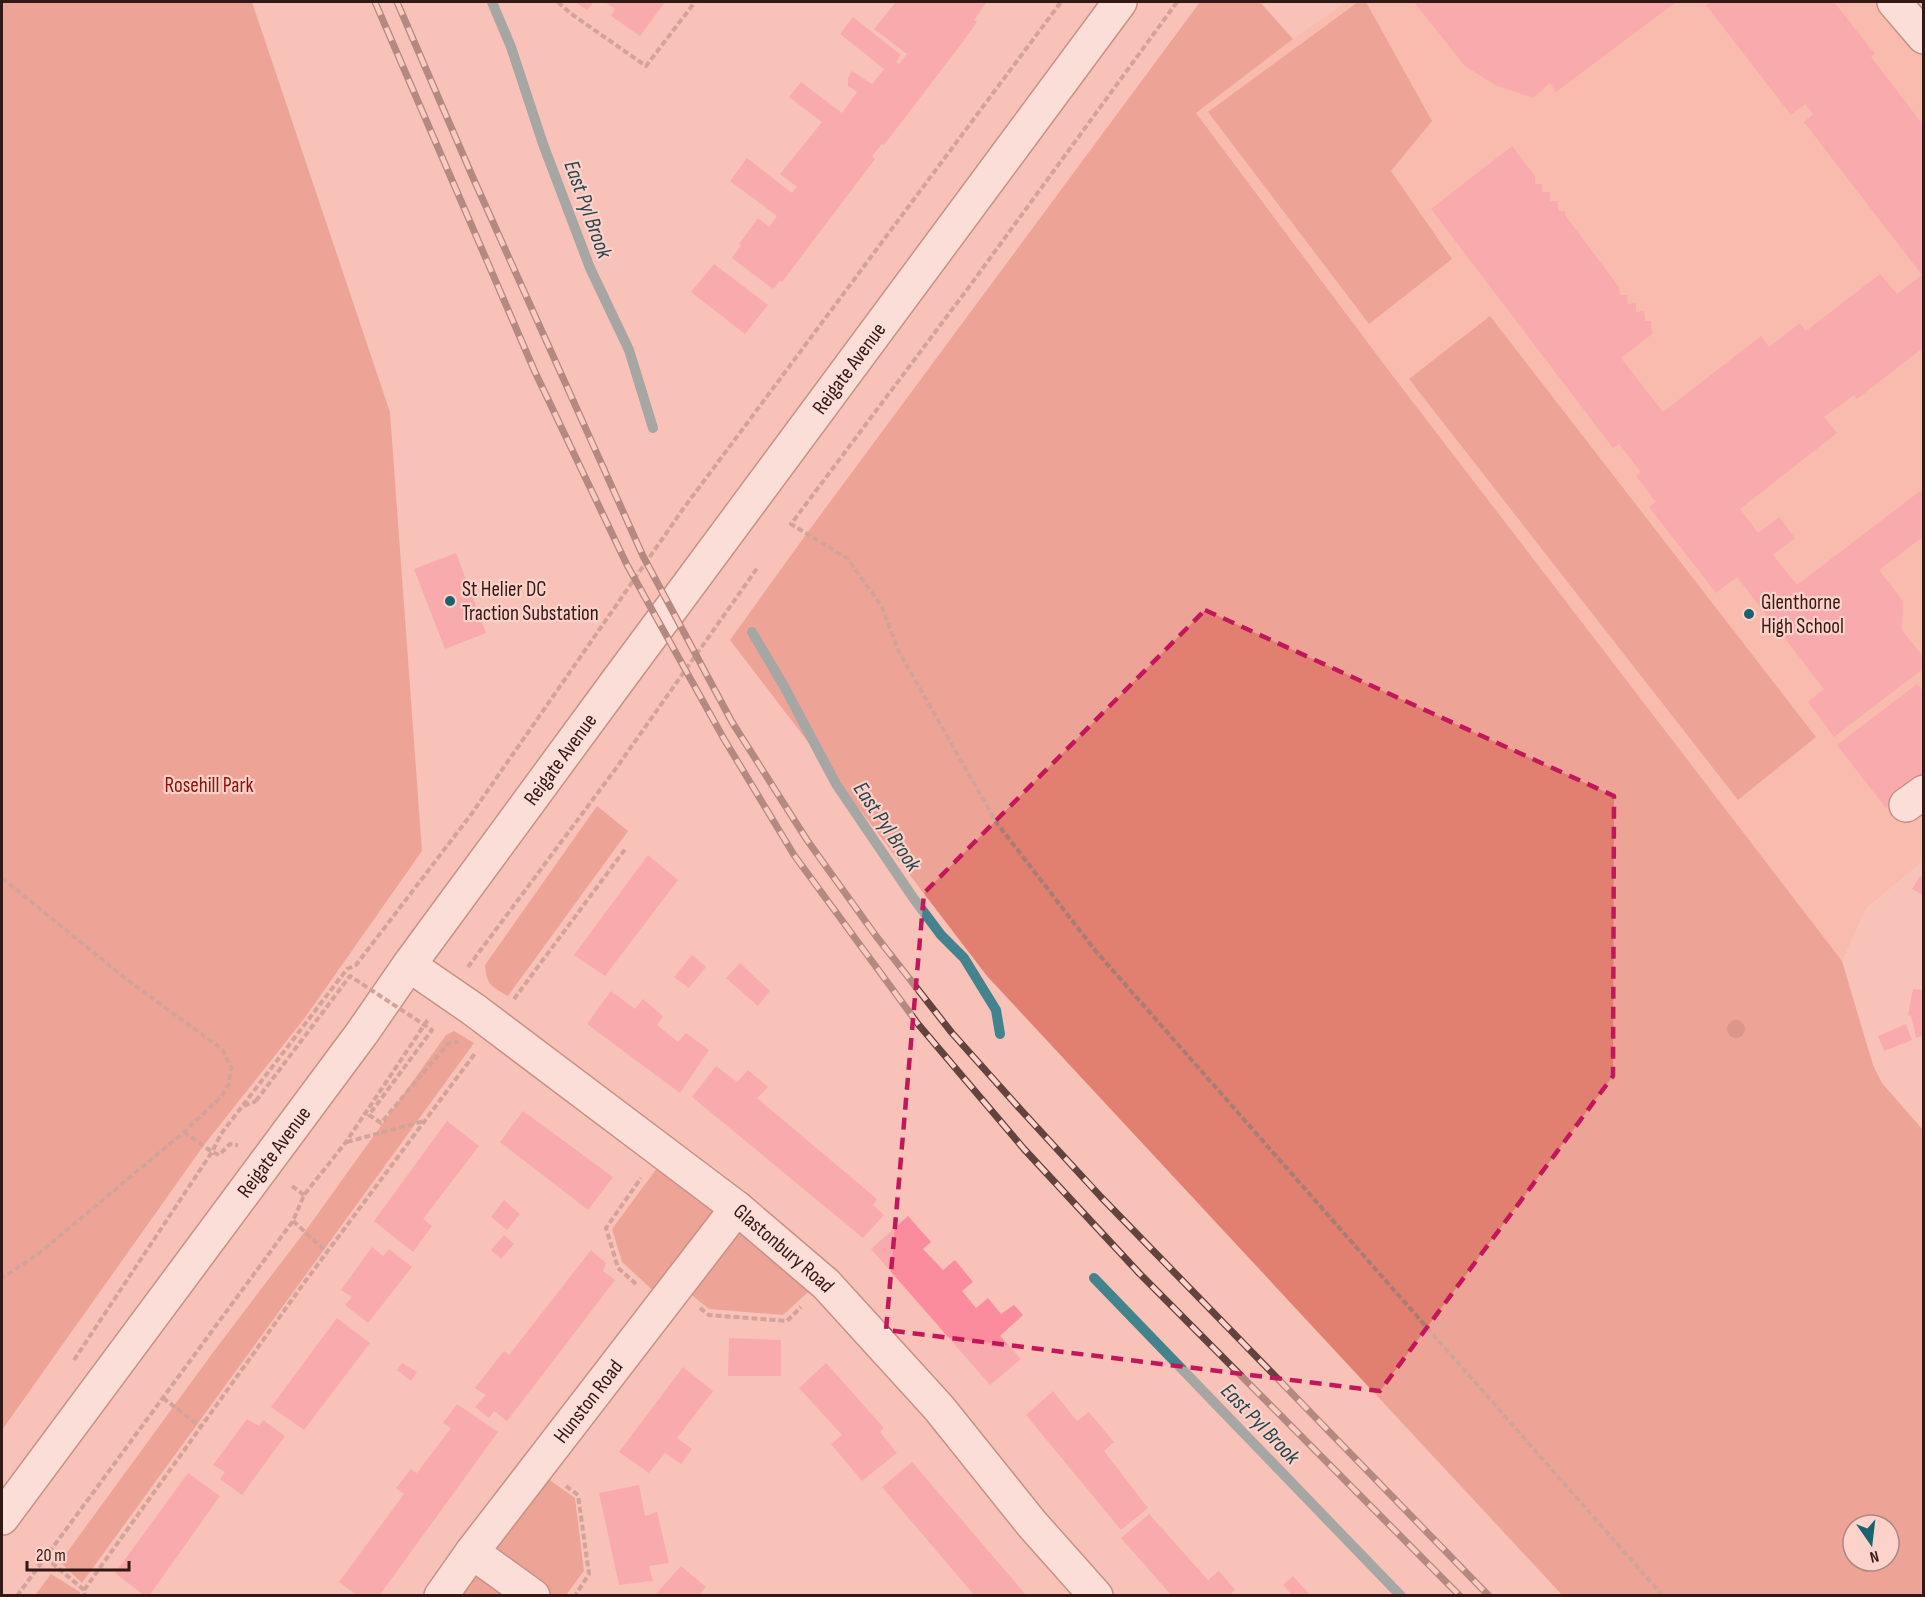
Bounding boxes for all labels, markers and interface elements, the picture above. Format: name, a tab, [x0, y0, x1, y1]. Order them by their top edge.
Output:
water label: East Pyl Brook	[557, 157, 618, 263]
street label: Reigate Avenue	[807, 318, 891, 419]
place label: St Helier DC Traction Substation	[462, 577, 599, 626]
place label: Glenthorne High School	[1761, 590, 1844, 639]
marker: St Helier DC Traction Substation	[443, 594, 457, 608]
marker: Glenthorne High School	[1742, 607, 1756, 621]
street label: Reigate Avenue	[519, 709, 602, 810]
park label: Rosehill Park	[165, 773, 253, 798]
water label: East Pyl Brook	[847, 777, 927, 877]
street label: Reigate Avenue	[232, 1102, 316, 1203]
street label: Glastonbury Road	[728, 1199, 839, 1298]
street label: Hunston Road	[549, 1355, 628, 1448]
water label: East Pyl Brook	[1215, 1378, 1306, 1471]
north arrow	[1841, 1513, 1901, 1573]
scale bar	[27, 1534, 129, 1572]
text: 20 m	[36, 1545, 66, 1566]
text: N	[1868, 1546, 1881, 1566]

